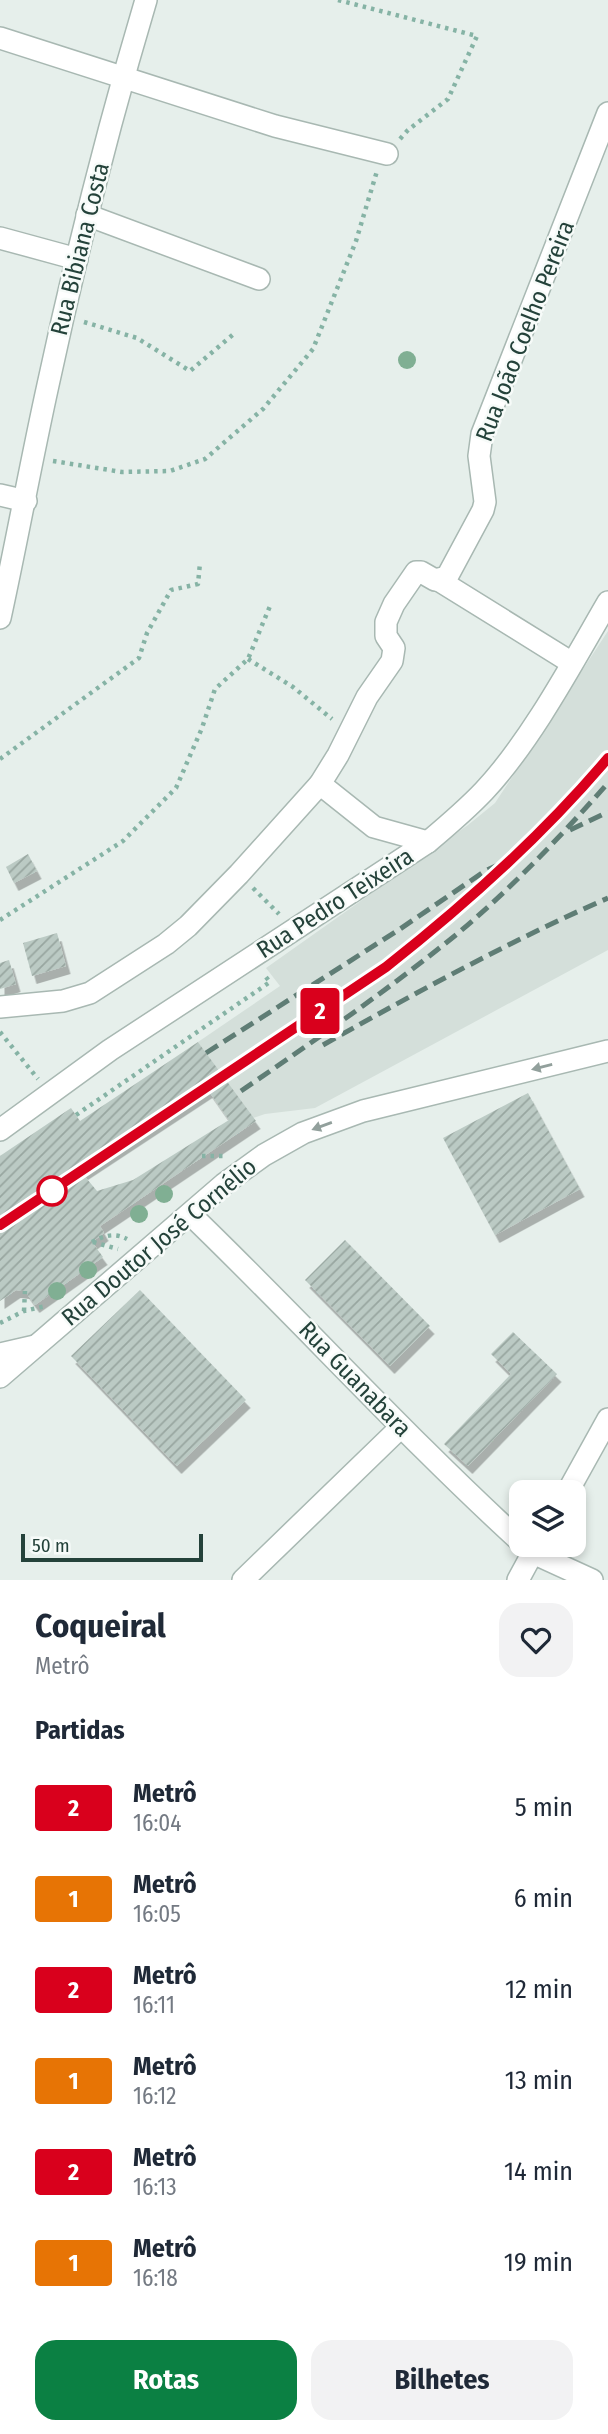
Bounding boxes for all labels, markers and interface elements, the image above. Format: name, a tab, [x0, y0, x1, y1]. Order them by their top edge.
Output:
street label: Rua Bibiana Costa	[45, 160, 115, 338]
street label: Rua João Coelho Pereira	[470, 217, 580, 445]
street label: Rua Pedro Teixeira	[252, 842, 418, 964]
line badge: 2	[297, 988, 343, 1034]
text: 2	[314, 997, 326, 1025]
one-way arrow	[531, 1062, 553, 1073]
one-way arrow	[312, 1121, 333, 1132]
street label: Rua Doutor José Cornélio	[56, 1152, 262, 1332]
unlabelled marker	[37, 1176, 67, 1206]
street label: Rua Guanabara	[293, 1316, 417, 1442]
map controls	[509, 1480, 586, 1557]
button: layers	[509, 1480, 586, 1557]
scale bar	[21, 1531, 203, 1563]
text: 50 m	[32, 1534, 70, 1557]
button: heart	[499, 1603, 573, 1677]
text: Coqueiral	[35, 1606, 166, 1646]
text: Metrô	[35, 1652, 90, 1680]
text: Partidas	[35, 1715, 125, 1746]
text: Metrô	[133, 1778, 197, 1809]
text: 5 min	[515, 1792, 573, 1823]
text: 2	[68, 1794, 79, 1822]
text: 16:04	[133, 1809, 181, 1837]
text: Metrô	[133, 1869, 197, 1900]
text: 6 min	[514, 1883, 573, 1914]
text: 1	[68, 1885, 79, 1913]
text: 16:05	[133, 1900, 181, 1928]
text: Metrô	[133, 1960, 197, 1991]
text: 12 min	[505, 1974, 573, 2005]
text: 2	[68, 1976, 79, 2004]
text: 16:11	[133, 1991, 175, 2019]
text: Metrô	[133, 2051, 197, 2082]
text: 13 min	[505, 2065, 573, 2096]
text: 1	[68, 2067, 79, 2095]
text: 16:12	[133, 2082, 176, 2110]
text: Metrô	[133, 2142, 197, 2173]
text: 14 min	[504, 2156, 573, 2187]
text: 2	[68, 2158, 79, 2186]
text: 16:13	[133, 2173, 177, 2201]
text: Metrô	[133, 2233, 197, 2264]
text: 19 min	[504, 2247, 573, 2278]
text: 1	[68, 2249, 79, 2277]
text: 16:18	[133, 2264, 178, 2292]
button: Rotas	[35, 2340, 297, 2420]
button: Bilhetes	[311, 2340, 573, 2420]

